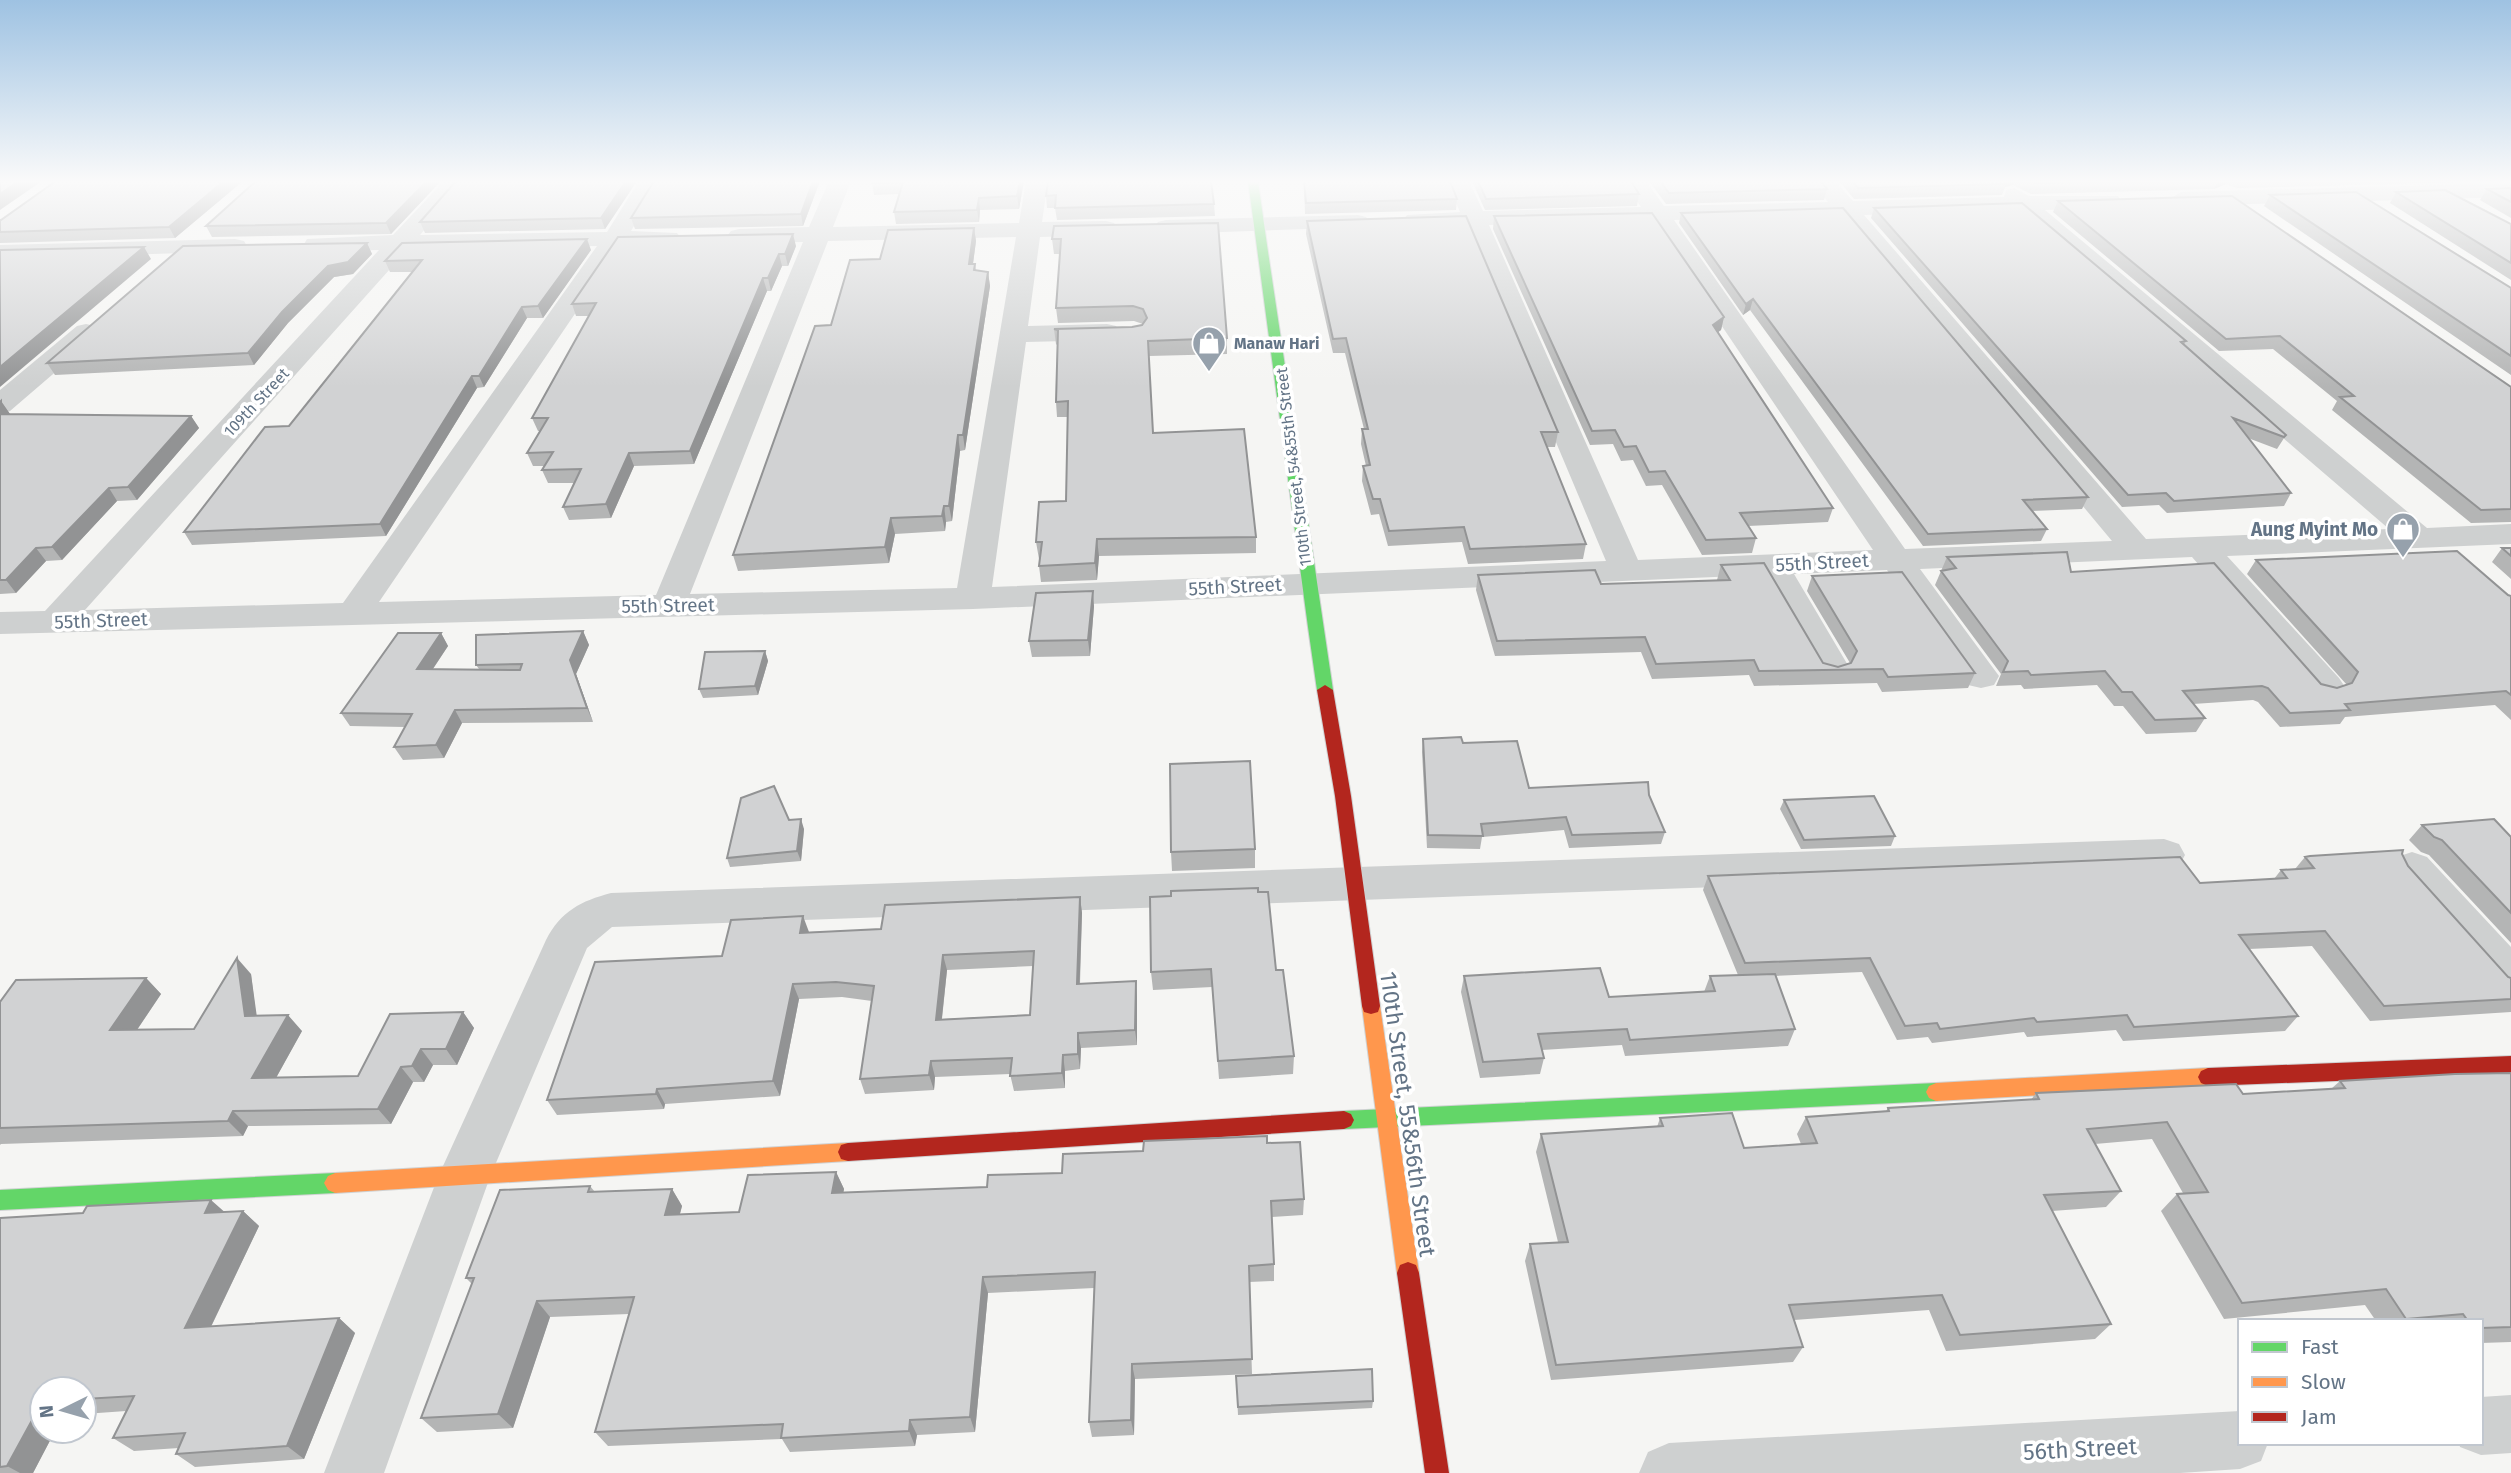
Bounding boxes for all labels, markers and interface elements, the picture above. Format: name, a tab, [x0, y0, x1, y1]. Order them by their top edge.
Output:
shop icon: Manaw Hari	[1190, 324, 1228, 373]
place label: Manaw Hari	[1234, 334, 1319, 353]
street label: 109th Street	[220, 364, 293, 441]
street label: 110th Street, 54&55th Street	[1272, 366, 1315, 567]
shop icon: Aung Myint Mo	[2384, 510, 2422, 559]
place label: Aung Myint Mo	[2250, 518, 2378, 541]
street label: 55th Street	[1775, 549, 1869, 576]
street label: 55th Street	[1188, 573, 1282, 600]
street label: 55th Street	[621, 593, 715, 618]
street label: 55th Street	[54, 607, 148, 634]
street label: 110th Street, 55&56th Street	[1374, 970, 1442, 1259]
legend	[2238, 1319, 2483, 1445]
text: Fast	[2301, 1334, 2339, 1360]
text: Slow	[2301, 1369, 2346, 1395]
north arrow	[28, 1375, 98, 1445]
text: N	[35, 1404, 59, 1419]
text: Jam	[2301, 1404, 2337, 1430]
street label: 56th Street	[2022, 1432, 2138, 1466]

